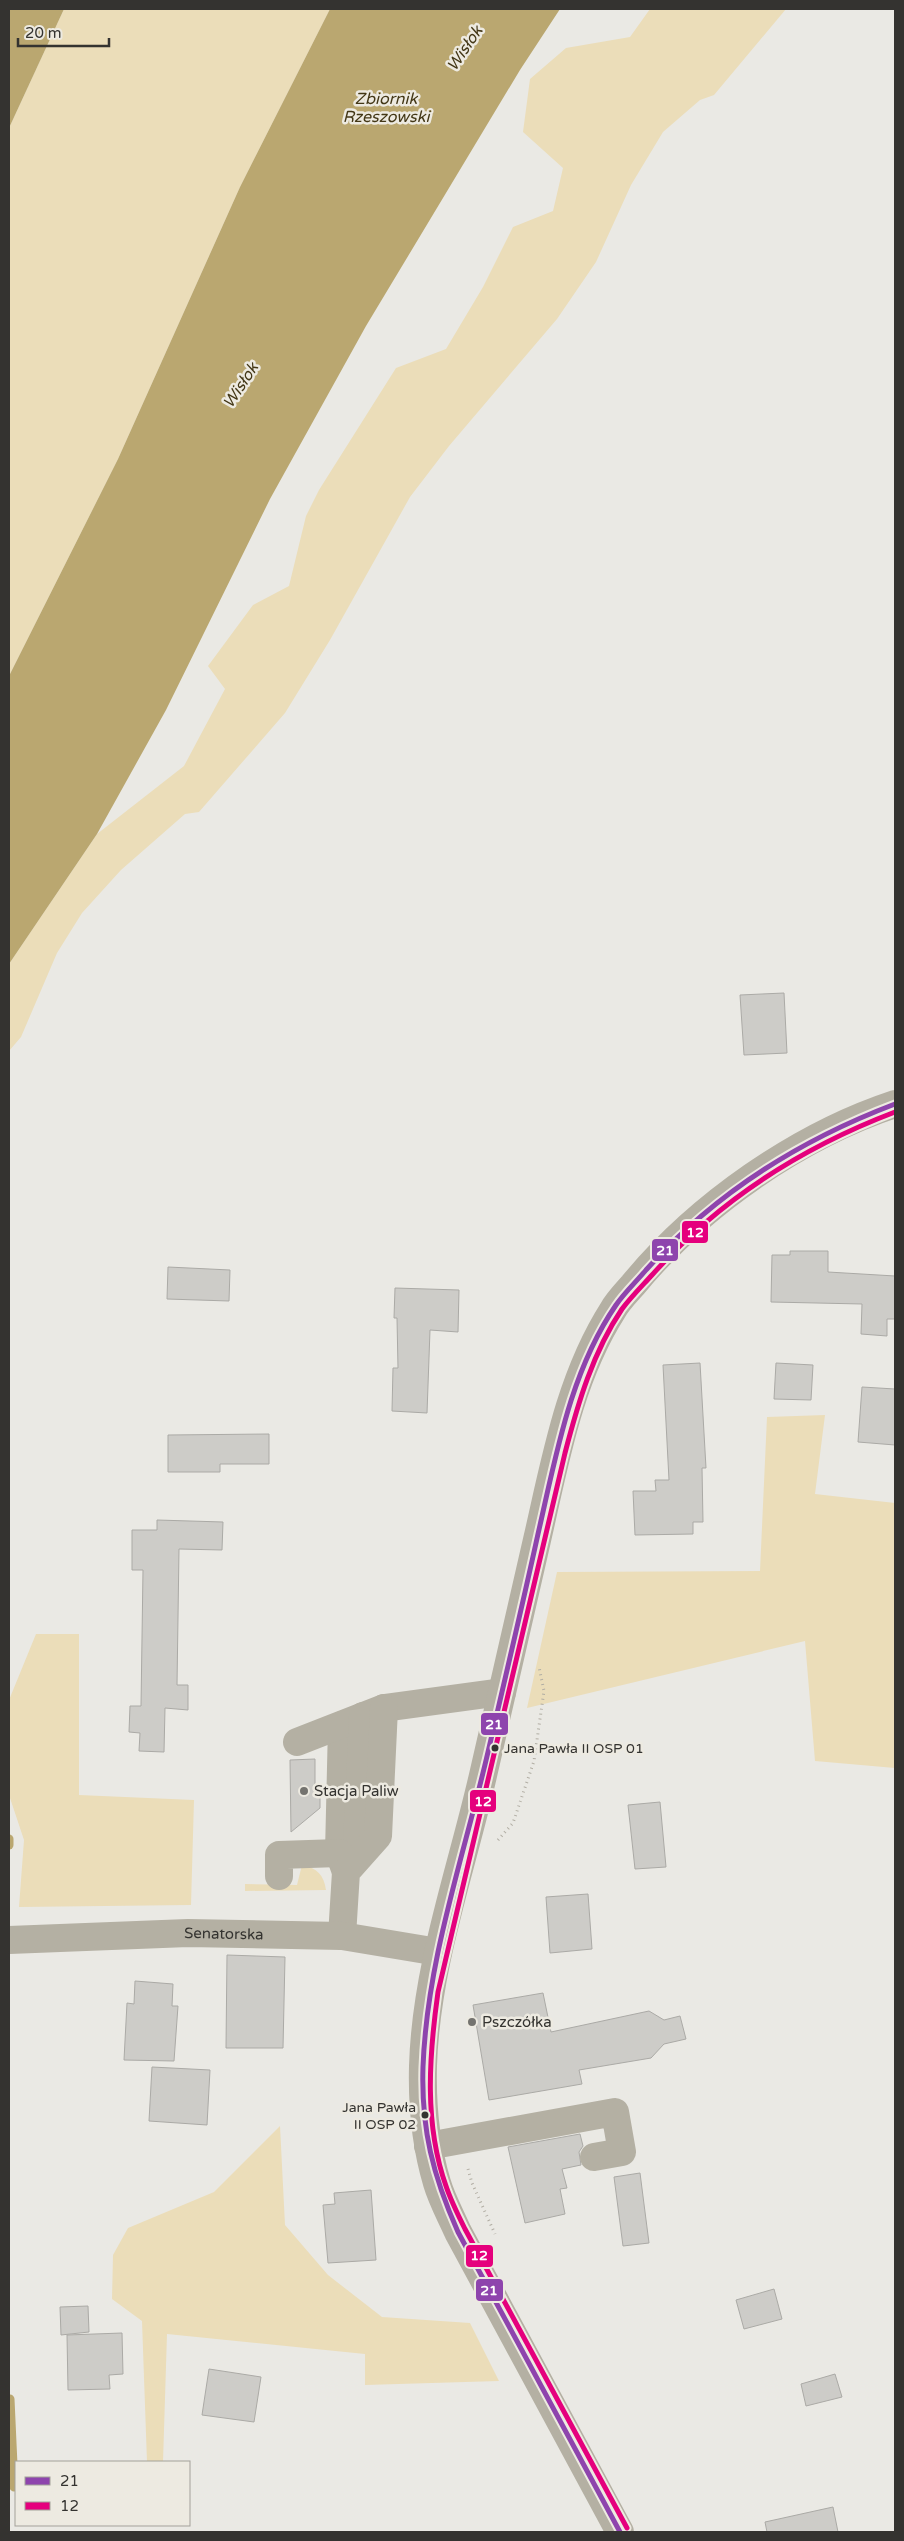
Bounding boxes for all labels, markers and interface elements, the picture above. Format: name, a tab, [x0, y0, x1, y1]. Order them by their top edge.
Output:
scale bar	[18, 15, 109, 47]
water label: Wisłok	[442, 21, 488, 75]
text: 20 m	[25, 24, 62, 42]
water label: Zbiornik Rzeszowski	[343, 89, 431, 127]
water label: Wisłok	[219, 358, 264, 412]
line badge: 12	[681, 1220, 709, 1244]
text: 12	[686, 1224, 704, 1241]
line badge: 21	[651, 1238, 679, 1262]
text: 21	[656, 1242, 674, 1259]
line badge: 21	[480, 1712, 509, 1736]
text: 21	[485, 1716, 503, 1733]
place label: Jana Pawła II OSP 01	[504, 1740, 644, 1757]
marker: Jana Pawła II OSP 01	[490, 1743, 500, 1753]
place label: Stacja Paliw	[314, 1782, 399, 1800]
marker: Stacja Paliw	[298, 1785, 310, 1797]
line badge: 12	[469, 1789, 497, 1813]
text: 12	[474, 1793, 492, 1810]
street label: Senatorska	[184, 1924, 264, 1943]
place label: Pszczółka	[482, 2013, 552, 2031]
marker: Pszczółka	[466, 2016, 478, 2028]
place label: Jana Pawła II OSP 02	[342, 2099, 416, 2133]
marker: Jana Pawła II OSP 02	[420, 2110, 430, 2120]
line badge: 12	[465, 2244, 494, 2268]
text: 12	[470, 2247, 488, 2264]
line badge: 21	[475, 2278, 504, 2302]
text: 21	[480, 2282, 498, 2299]
legend	[15, 2461, 190, 2526]
text: 21	[60, 2472, 79, 2490]
text: 12	[60, 2497, 79, 2515]

